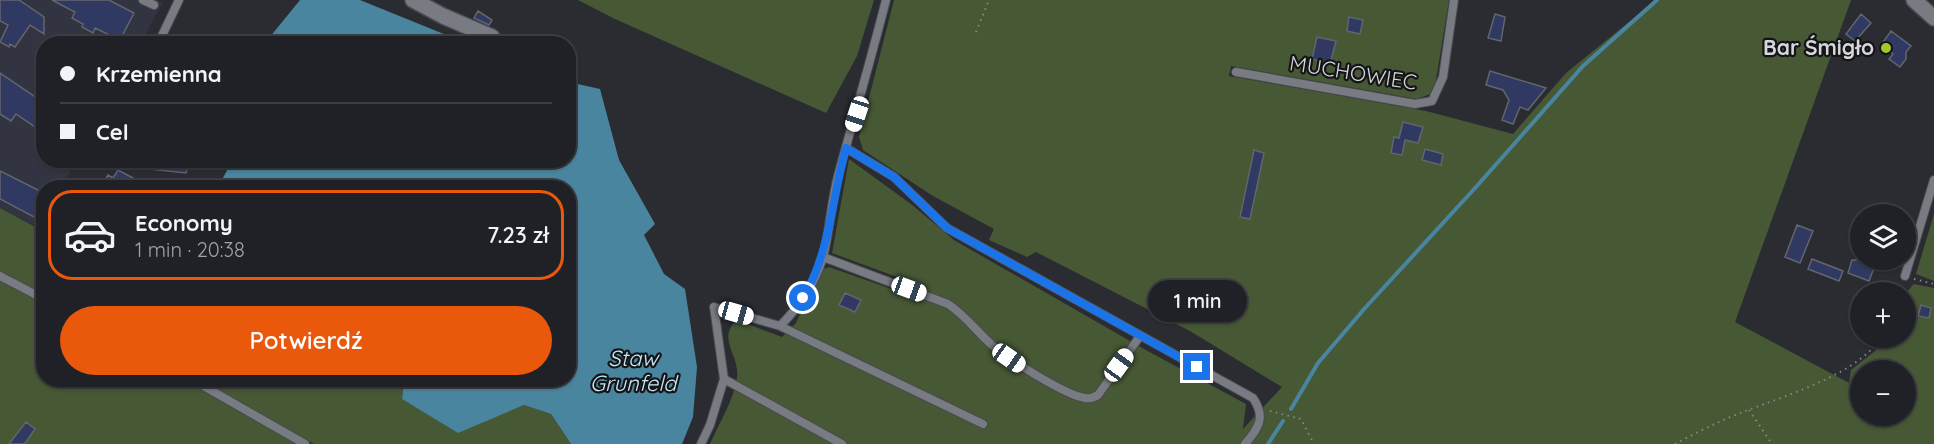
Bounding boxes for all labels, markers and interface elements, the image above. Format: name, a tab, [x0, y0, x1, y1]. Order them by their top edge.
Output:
place label: Bar Śmigło	[1763, 34, 1874, 60]
marker: Bar Śmigło	[1879, 41, 1893, 55]
street label: MUCHOWIEC	[1288, 49, 1419, 95]
text: Krzemienna	[96, 60, 222, 88]
car	[843, 94, 871, 134]
text: Cel	[96, 118, 129, 146]
map controls	[1850, 204, 1916, 426]
button: layers	[1850, 204, 1916, 270]
icon: car	[63, 208, 117, 262]
text: Economy	[135, 209, 233, 237]
text: 7.23 zł	[487, 221, 549, 249]
text: 1 min · 20:38	[135, 237, 245, 262]
car	[889, 274, 929, 304]
callout: 1 min	[1148, 280, 1246, 322]
button: +	[1850, 282, 1916, 348]
route start	[789, 284, 816, 311]
text: 1 min	[1174, 288, 1221, 313]
car	[716, 299, 756, 327]
button: Potwierdź	[60, 306, 552, 375]
car	[989, 340, 1029, 376]
water label: Staw Grunfeld	[590, 344, 679, 397]
car	[1101, 345, 1137, 385]
route end	[1183, 353, 1210, 380]
button: −	[1850, 360, 1916, 426]

